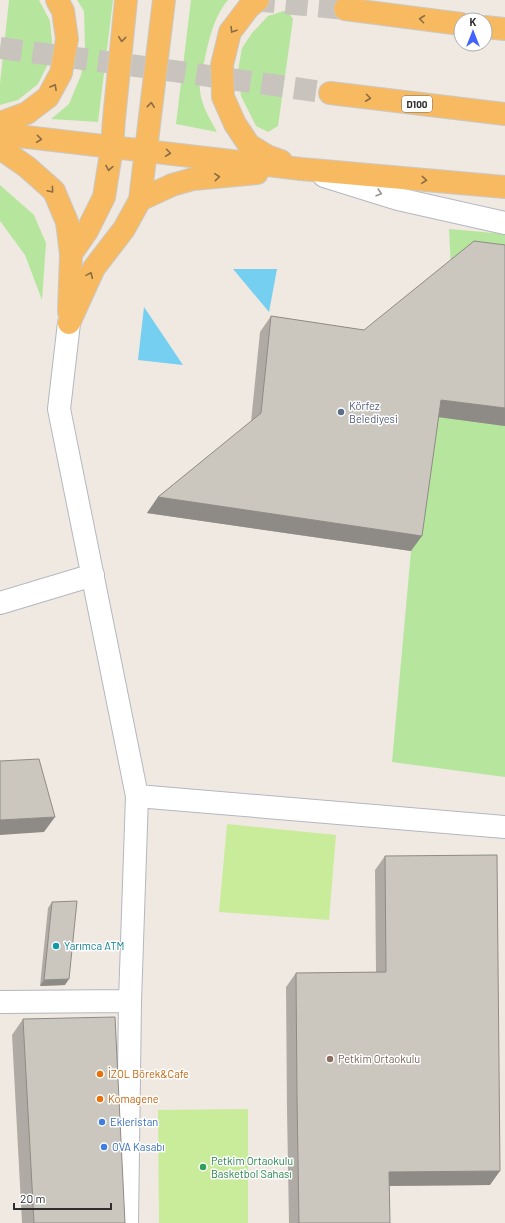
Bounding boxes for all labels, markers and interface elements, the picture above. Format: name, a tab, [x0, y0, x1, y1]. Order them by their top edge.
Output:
north arrow	[453, 12, 493, 52]
one-way arrow	[419, 15, 425, 24]
text: K	[470, 15, 477, 28]
one-way arrow	[231, 25, 238, 32]
one-way arrow	[118, 36, 127, 42]
one-way arrow	[49, 83, 56, 91]
one-way arrow	[365, 93, 371, 102]
road number: D100	[402, 96, 432, 112]
one-way arrow	[146, 102, 155, 108]
one-way arrow	[36, 134, 42, 143]
one-way arrow	[165, 148, 171, 157]
one-way arrow	[105, 165, 113, 171]
one-way arrow	[214, 173, 220, 182]
one-way arrow	[421, 175, 427, 184]
one-way arrow	[47, 185, 54, 193]
one-way arrow	[375, 188, 382, 197]
one-way arrow	[86, 272, 94, 279]
place label: Körfez Belediyesi	[349, 399, 398, 425]
marker: Körfez Belediyesi	[336, 407, 346, 417]
place label: Yarımca ATM	[64, 939, 124, 952]
marker: Yarımca ATM	[51, 941, 61, 951]
place label: Petkim Ortaokulu	[338, 1052, 420, 1065]
marker: Petkim Ortaokulu	[325, 1054, 335, 1064]
place label: İZOL Börek&Cafe	[108, 1066, 189, 1080]
marker: İZOL Börek&Cafe	[95, 1069, 105, 1079]
place label: Komagene	[108, 1092, 159, 1105]
marker: Komagene	[95, 1094, 105, 1104]
place label: Ekleristan	[110, 1115, 158, 1128]
marker: Ekleristan	[97, 1117, 107, 1127]
place label: OVA Kasabı	[112, 1140, 165, 1153]
marker: OVA Kasabı	[99, 1142, 109, 1152]
place label: Petkim Ortaokulu Basketbol Sahası	[211, 1154, 293, 1180]
marker: Petkim Ortaokulu Basketbol Sahası	[198, 1162, 208, 1172]
scale bar	[14, 1185, 111, 1211]
text: 20 m	[20, 1191, 46, 1205]

